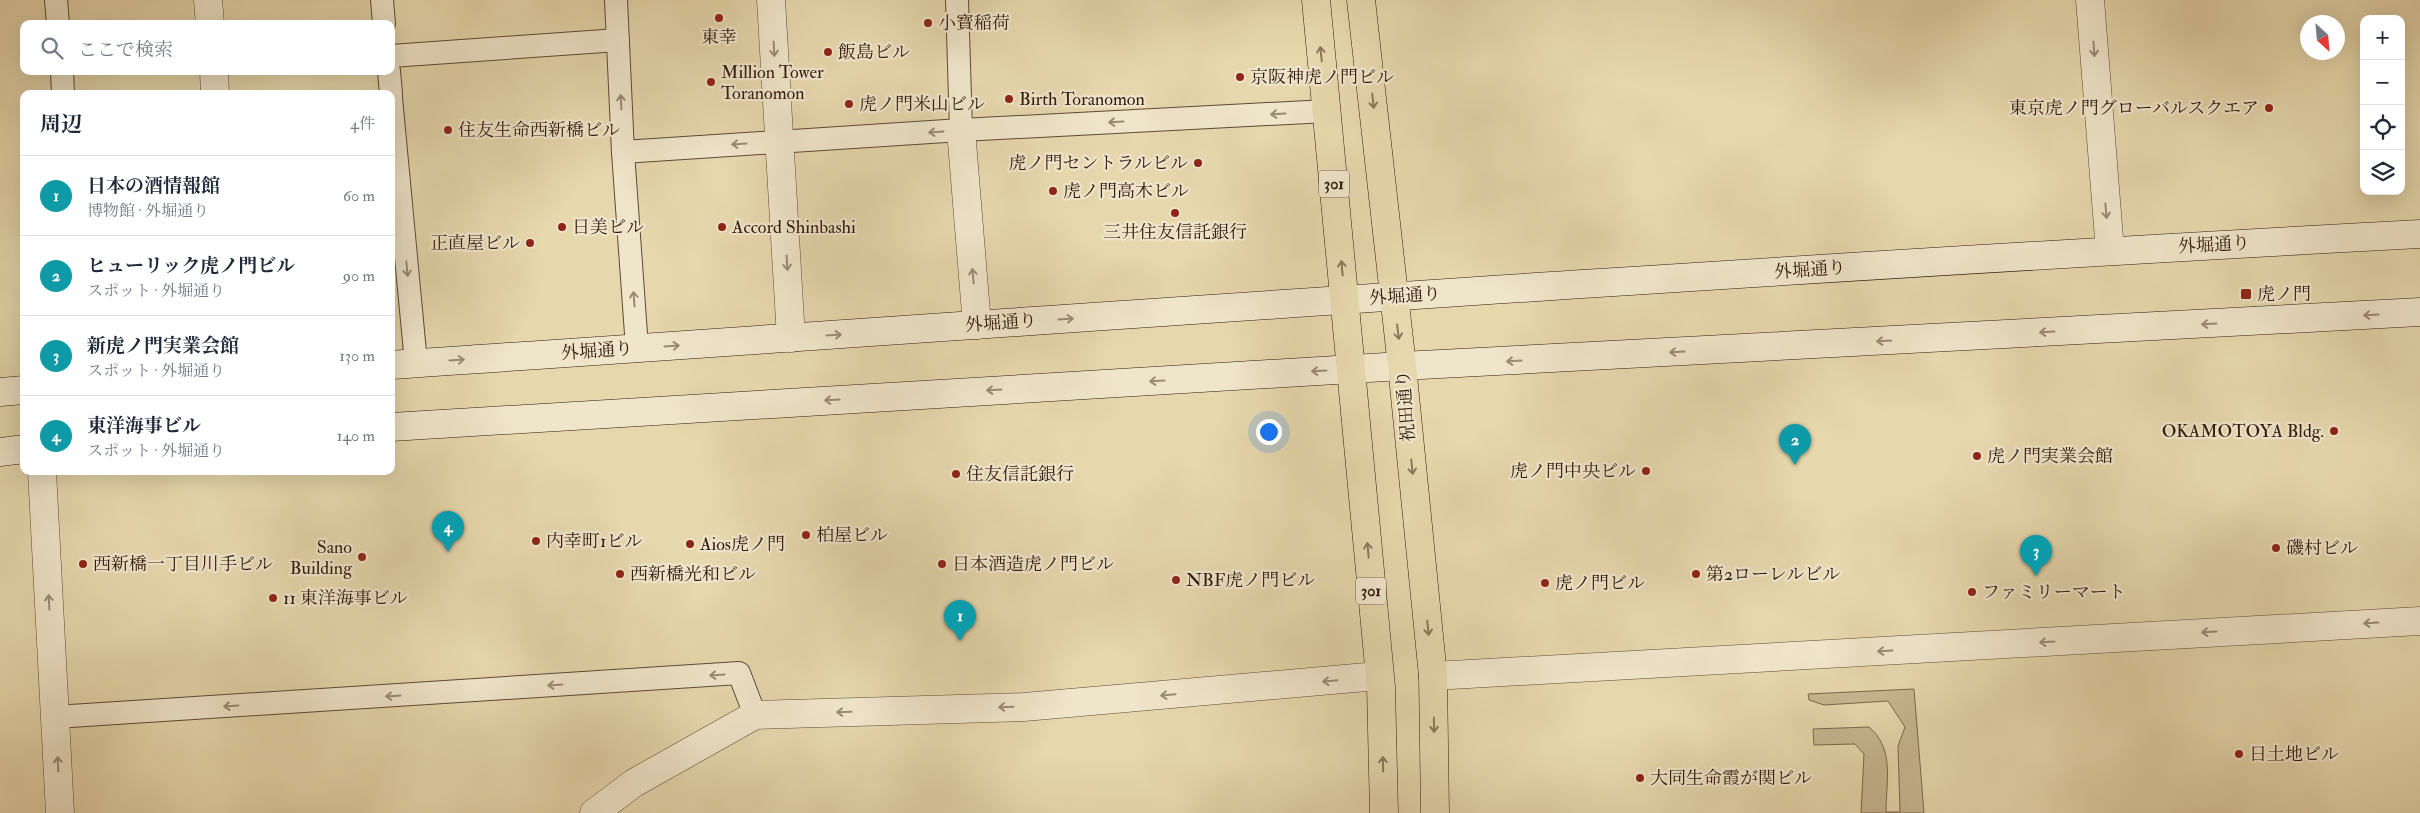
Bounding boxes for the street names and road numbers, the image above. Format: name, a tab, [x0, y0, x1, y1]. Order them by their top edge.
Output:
road number: 301	[1319, 170, 1349, 198]
street label: 外堀通り	[2177, 232, 2251, 258]
street label: 外堀通り	[1773, 256, 1847, 284]
street label: 外堀通り	[1368, 282, 1442, 310]
street label: 外堀通り	[964, 309, 1038, 337]
street label: 外堀通り	[560, 337, 634, 365]
street label: 祝田通り	[1391, 369, 1421, 443]
road number: 301	[1356, 578, 1386, 604]

